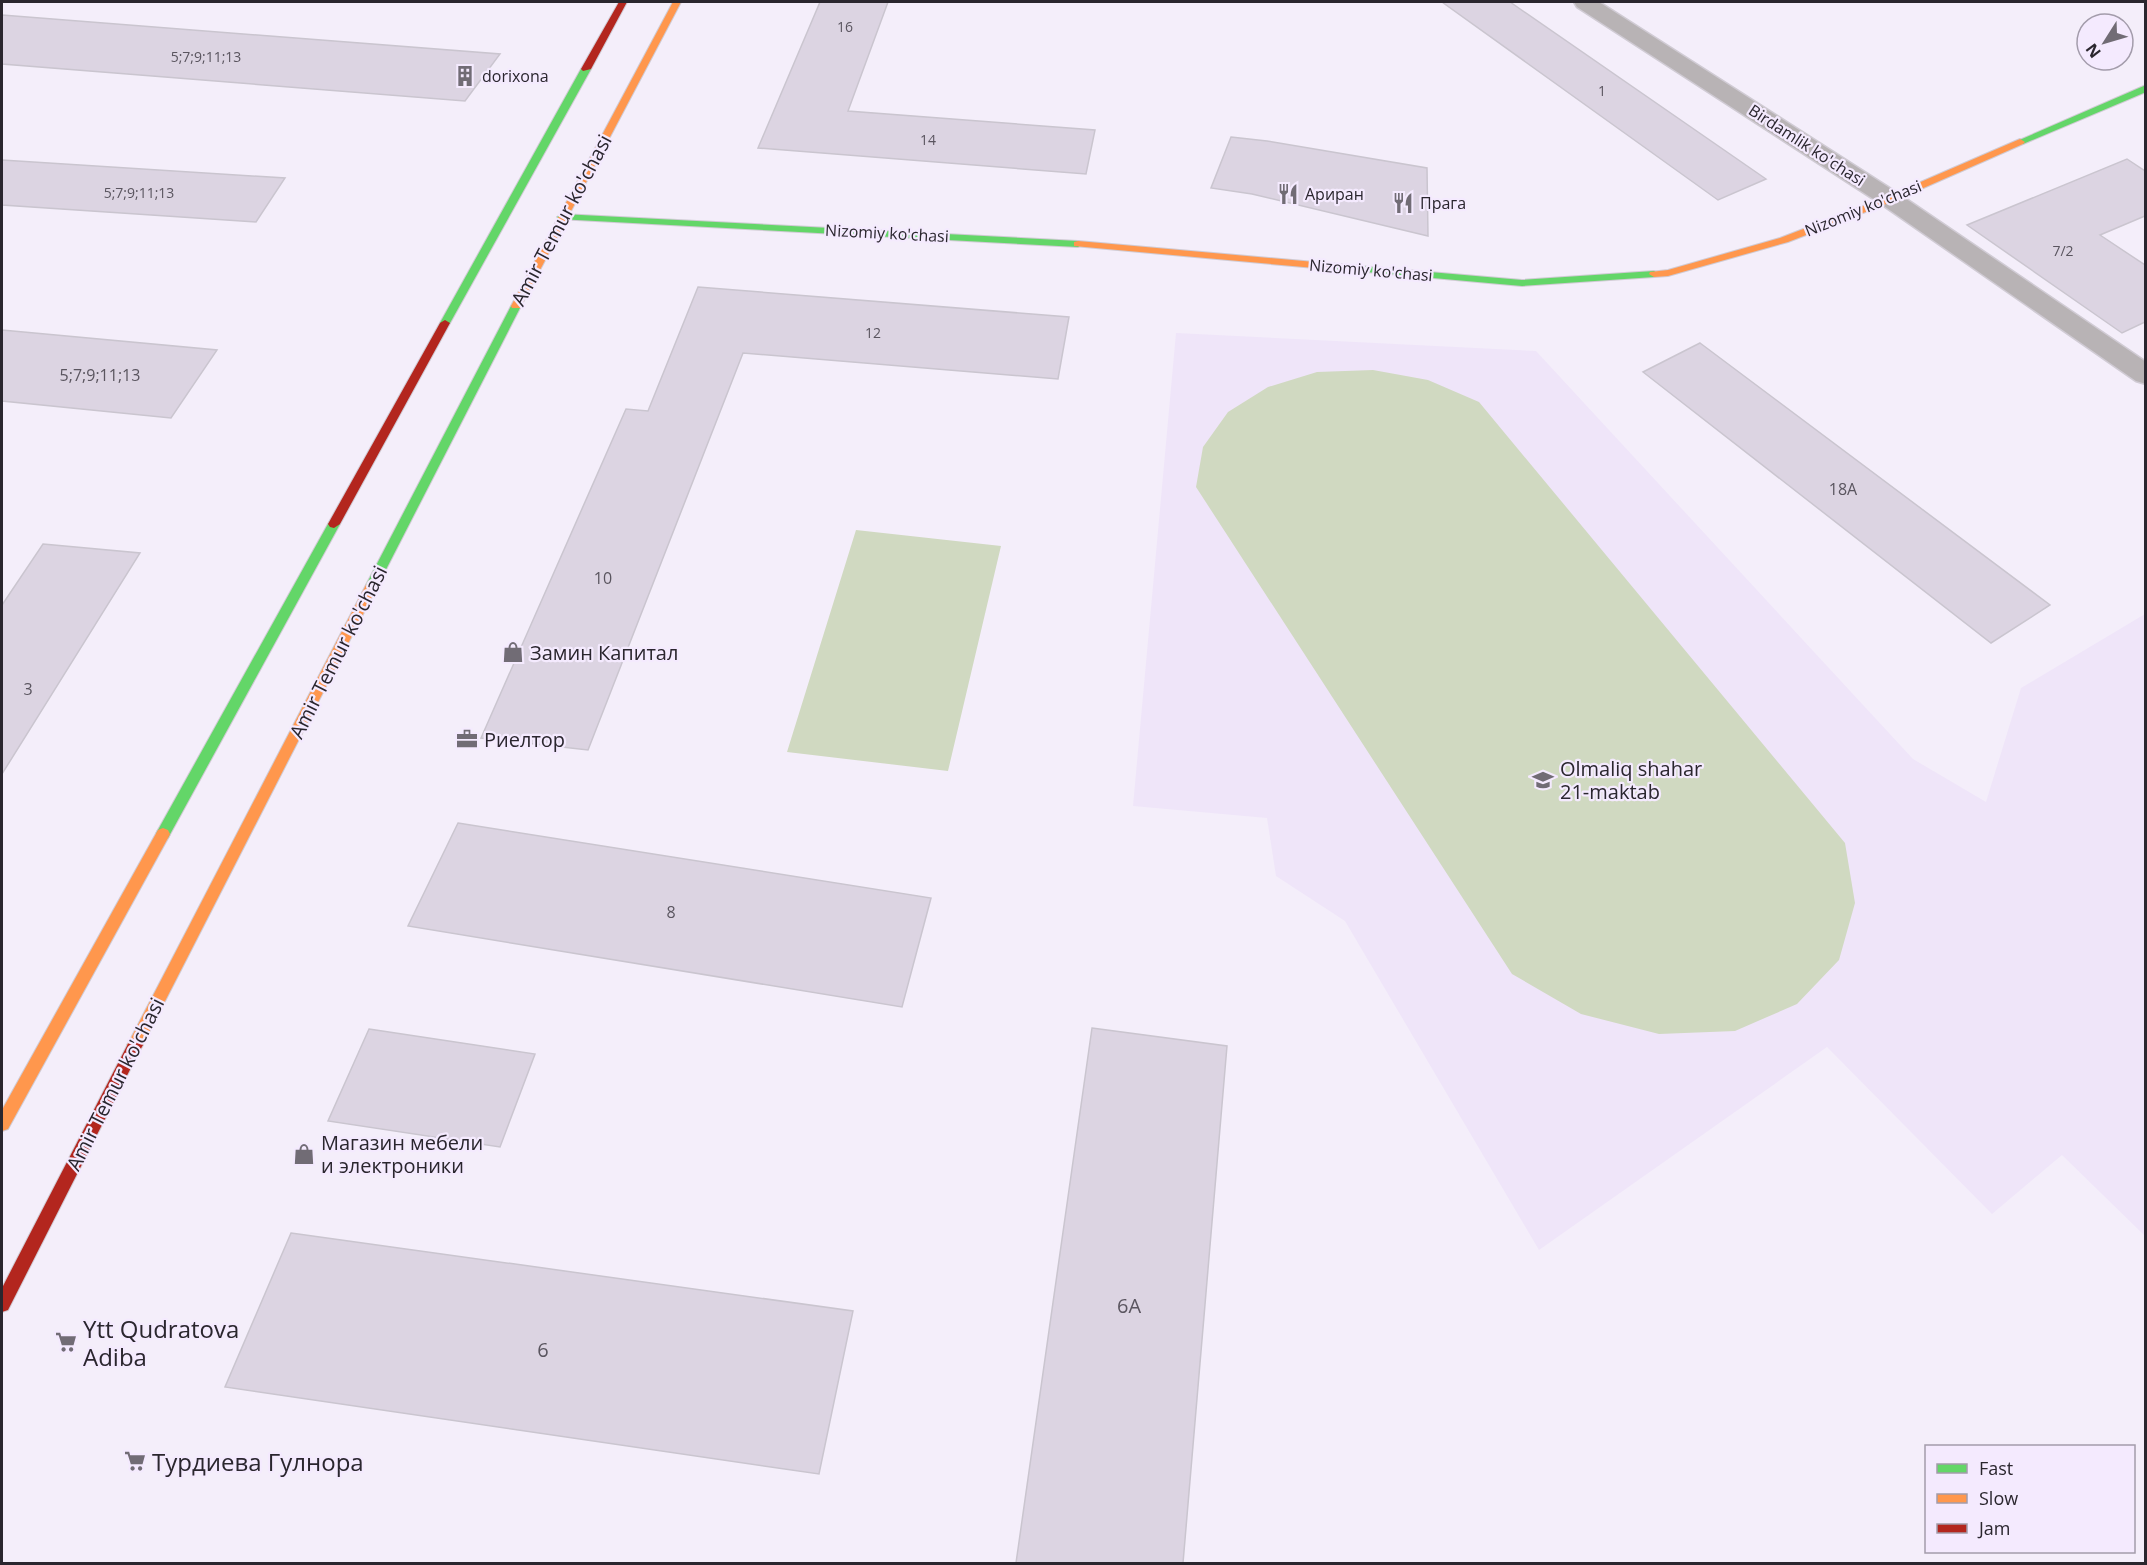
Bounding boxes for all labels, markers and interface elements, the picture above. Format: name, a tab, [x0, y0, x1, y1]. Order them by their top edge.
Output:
north arrow	[2075, 12, 2135, 72]
house number: 16	[837, 17, 853, 36]
text: N	[2080, 39, 2106, 63]
house number: 5;7;9;11;13	[171, 47, 241, 66]
building icon: dorixona	[453, 64, 477, 88]
place label: dorixona	[482, 65, 549, 87]
house number: 1	[1598, 81, 1606, 100]
street label: Birdamlik ko'chasi	[1745, 99, 1869, 191]
street label: Amir Temur ko'chasi	[504, 130, 618, 310]
house number: 14	[920, 130, 936, 149]
street label: Nizomiy ko'chasi	[1801, 175, 1925, 241]
restaurant icon: Ариран	[1276, 182, 1300, 206]
house number: 5;7;9;11;13	[104, 183, 174, 202]
place label: Ариран	[1305, 183, 1364, 205]
restaurant icon: Прага	[1391, 191, 1415, 215]
place label: Прага	[1420, 192, 1466, 214]
street label: Nizomiy ko'chasi	[825, 219, 949, 247]
house number: 7/2	[2052, 241, 2074, 260]
street label: Nizomiy ko'chasi	[1308, 254, 1434, 286]
house number: 12	[865, 323, 881, 342]
house number: 5;7;9;11;13	[60, 364, 140, 386]
house number: 18А	[1829, 478, 1858, 500]
street label: Amir Temur ko'chasi	[283, 561, 393, 743]
house number: 10	[594, 567, 612, 589]
place label: Замин Капитал	[530, 639, 678, 666]
shop icon: Замин Капитал	[501, 640, 525, 664]
house number: 3	[23, 678, 33, 700]
place label: Риелтор	[484, 726, 565, 753]
office icon: Риелтор	[455, 727, 479, 751]
place label: Olmaliq shahar 21-maktab	[1560, 755, 1702, 805]
school or university icon: Olmaliq shahar 21-maktab	[1531, 768, 1555, 792]
house number: 8	[666, 901, 676, 923]
street label: Amir Temur ko'chasi	[60, 993, 170, 1175]
place label: Магазин мебели и электроники	[321, 1129, 483, 1179]
shop icon: Магазин мебели и электроники	[292, 1142, 316, 1166]
house number: 6А	[1117, 1292, 1141, 1319]
place label: Ytt Qudratova Adiba	[83, 1312, 239, 1373]
supermarket icon: Ytt Qudratova Adiba	[54, 1330, 78, 1354]
house number: 6	[537, 1336, 549, 1363]
place label: Турдиева Гулнора	[152, 1445, 364, 1478]
legend	[1925, 1445, 2135, 1553]
supermarket icon: Турдиева Гулнора	[123, 1449, 147, 1473]
text: Fast	[1979, 1456, 2013, 1480]
text: Slow	[1979, 1486, 2018, 1510]
text: Jam	[1977, 1516, 2011, 1540]

